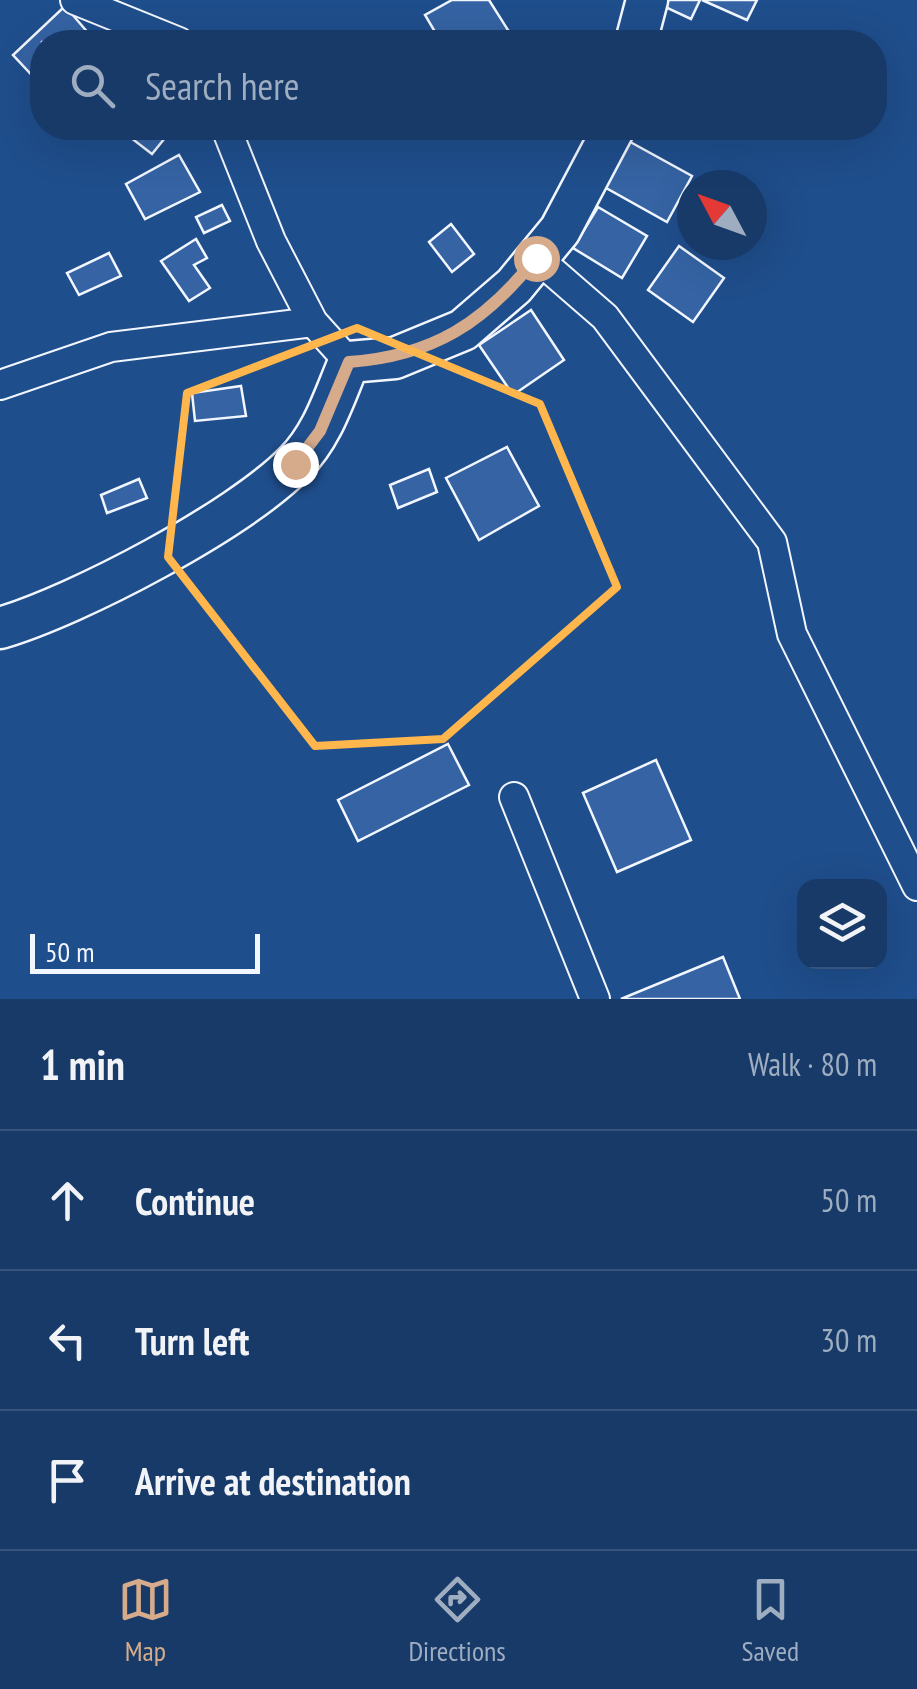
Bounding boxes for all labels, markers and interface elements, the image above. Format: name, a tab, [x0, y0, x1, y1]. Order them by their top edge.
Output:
search box	[30, 30, 887, 140]
icon: search	[65, 58, 120, 113]
text: Search here	[145, 61, 299, 110]
north arrow	[677, 170, 767, 260]
route start	[514, 236, 560, 282]
route end	[273, 442, 319, 488]
map controls	[797, 879, 887, 969]
button: layers	[797, 879, 887, 969]
scale bar	[30, 929, 260, 974]
text: 50 m	[45, 933, 94, 970]
text: 1 min	[40, 1037, 125, 1092]
text: Walk · 80 m	[748, 1043, 877, 1085]
icon: ahead	[40, 1173, 95, 1228]
text: Continue	[135, 1176, 255, 1225]
text: 50 m	[821, 1179, 877, 1221]
icon: left	[40, 1313, 95, 1368]
text: Turn left	[135, 1316, 249, 1365]
text: 30 m	[821, 1319, 877, 1361]
icon: arrive	[40, 1453, 95, 1508]
text: Arrive at destination	[135, 1456, 411, 1505]
tab: Map	[118, 1572, 173, 1669]
tab: Directions	[408, 1572, 506, 1669]
tab: Saved	[741, 1572, 799, 1669]

